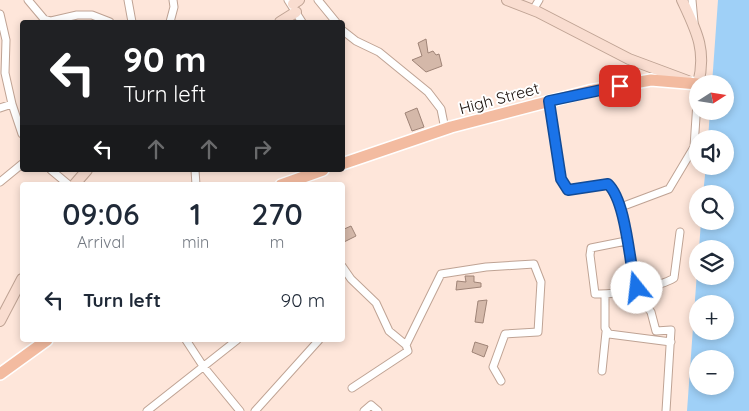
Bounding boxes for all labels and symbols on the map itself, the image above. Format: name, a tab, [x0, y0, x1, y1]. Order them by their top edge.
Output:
pin	[599, 65, 641, 107]
north arrow	[689, 75, 734, 120]
street label: High Street	[457, 78, 541, 118]
position arrow	[610, 261, 662, 313]

